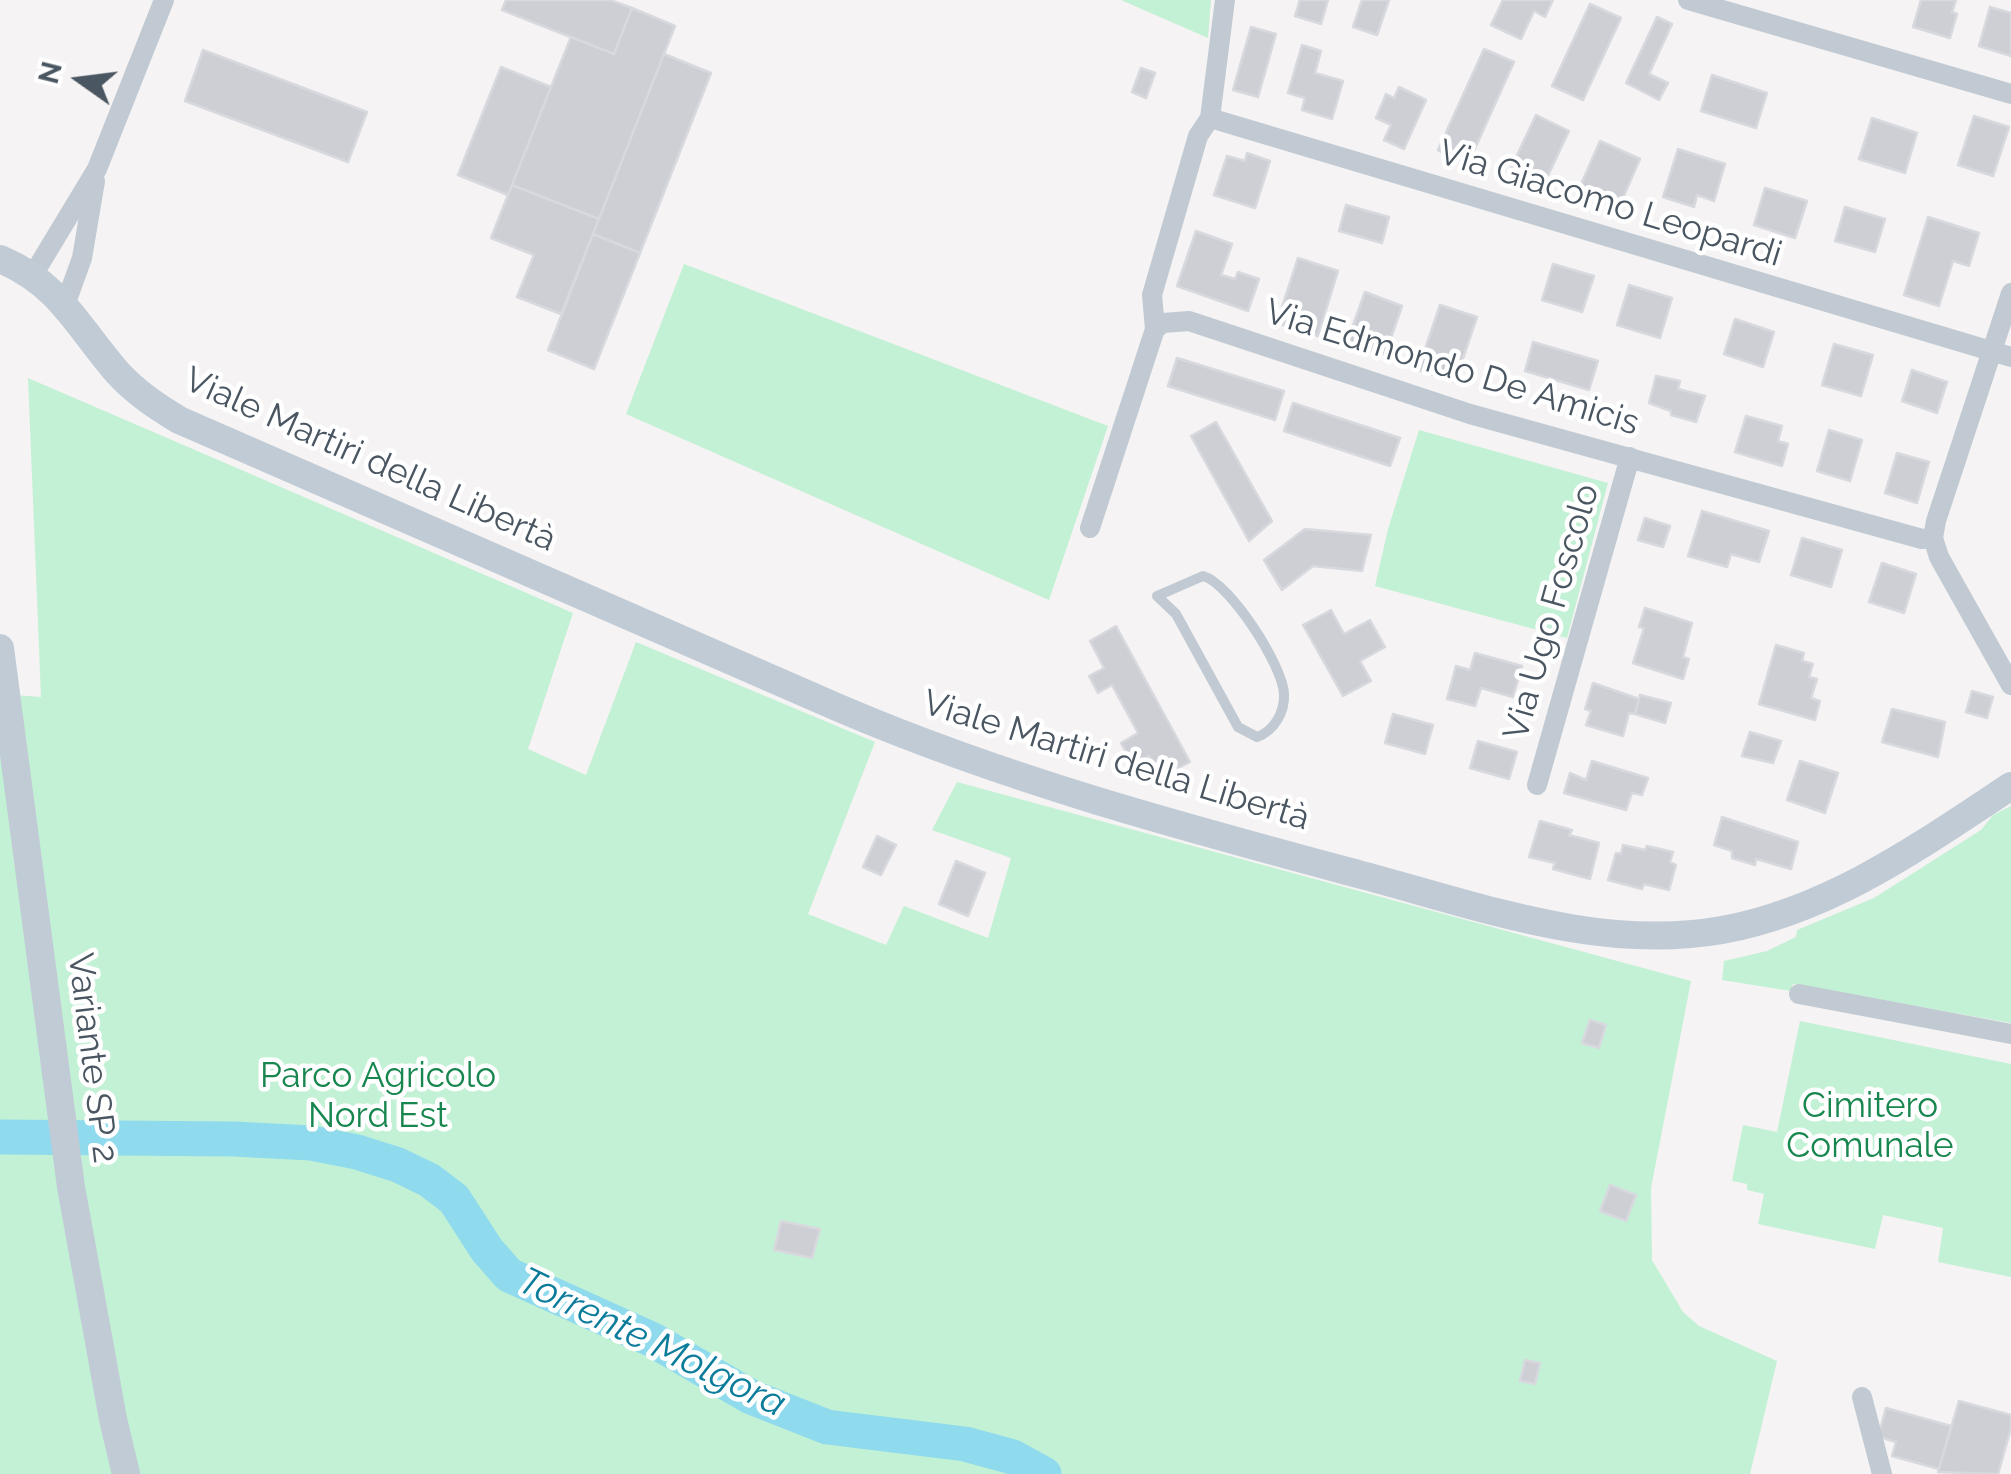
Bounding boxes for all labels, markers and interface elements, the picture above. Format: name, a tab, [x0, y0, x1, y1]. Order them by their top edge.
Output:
north arrow	[30, 30, 130, 130]
text: N	[32, 58, 69, 87]
street label: Via Giacomo Leopardi	[1434, 132, 1786, 276]
street label: Via Edmondo De Amicis	[1260, 291, 1644, 445]
street label: Viale Martiri della Libertà	[178, 359, 562, 561]
street label: Via Ugo Foscolo	[1495, 479, 1609, 745]
street label: Viale Martiri della Libertà	[918, 682, 1314, 840]
street label: Variante SP 2	[58, 951, 126, 1165]
park label: Parco Agricolo Nord Est	[260, 1055, 496, 1137]
park label: Cimitero Comunale	[1786, 1085, 1954, 1167]
water label: Torrente Molgora	[511, 1259, 793, 1427]

